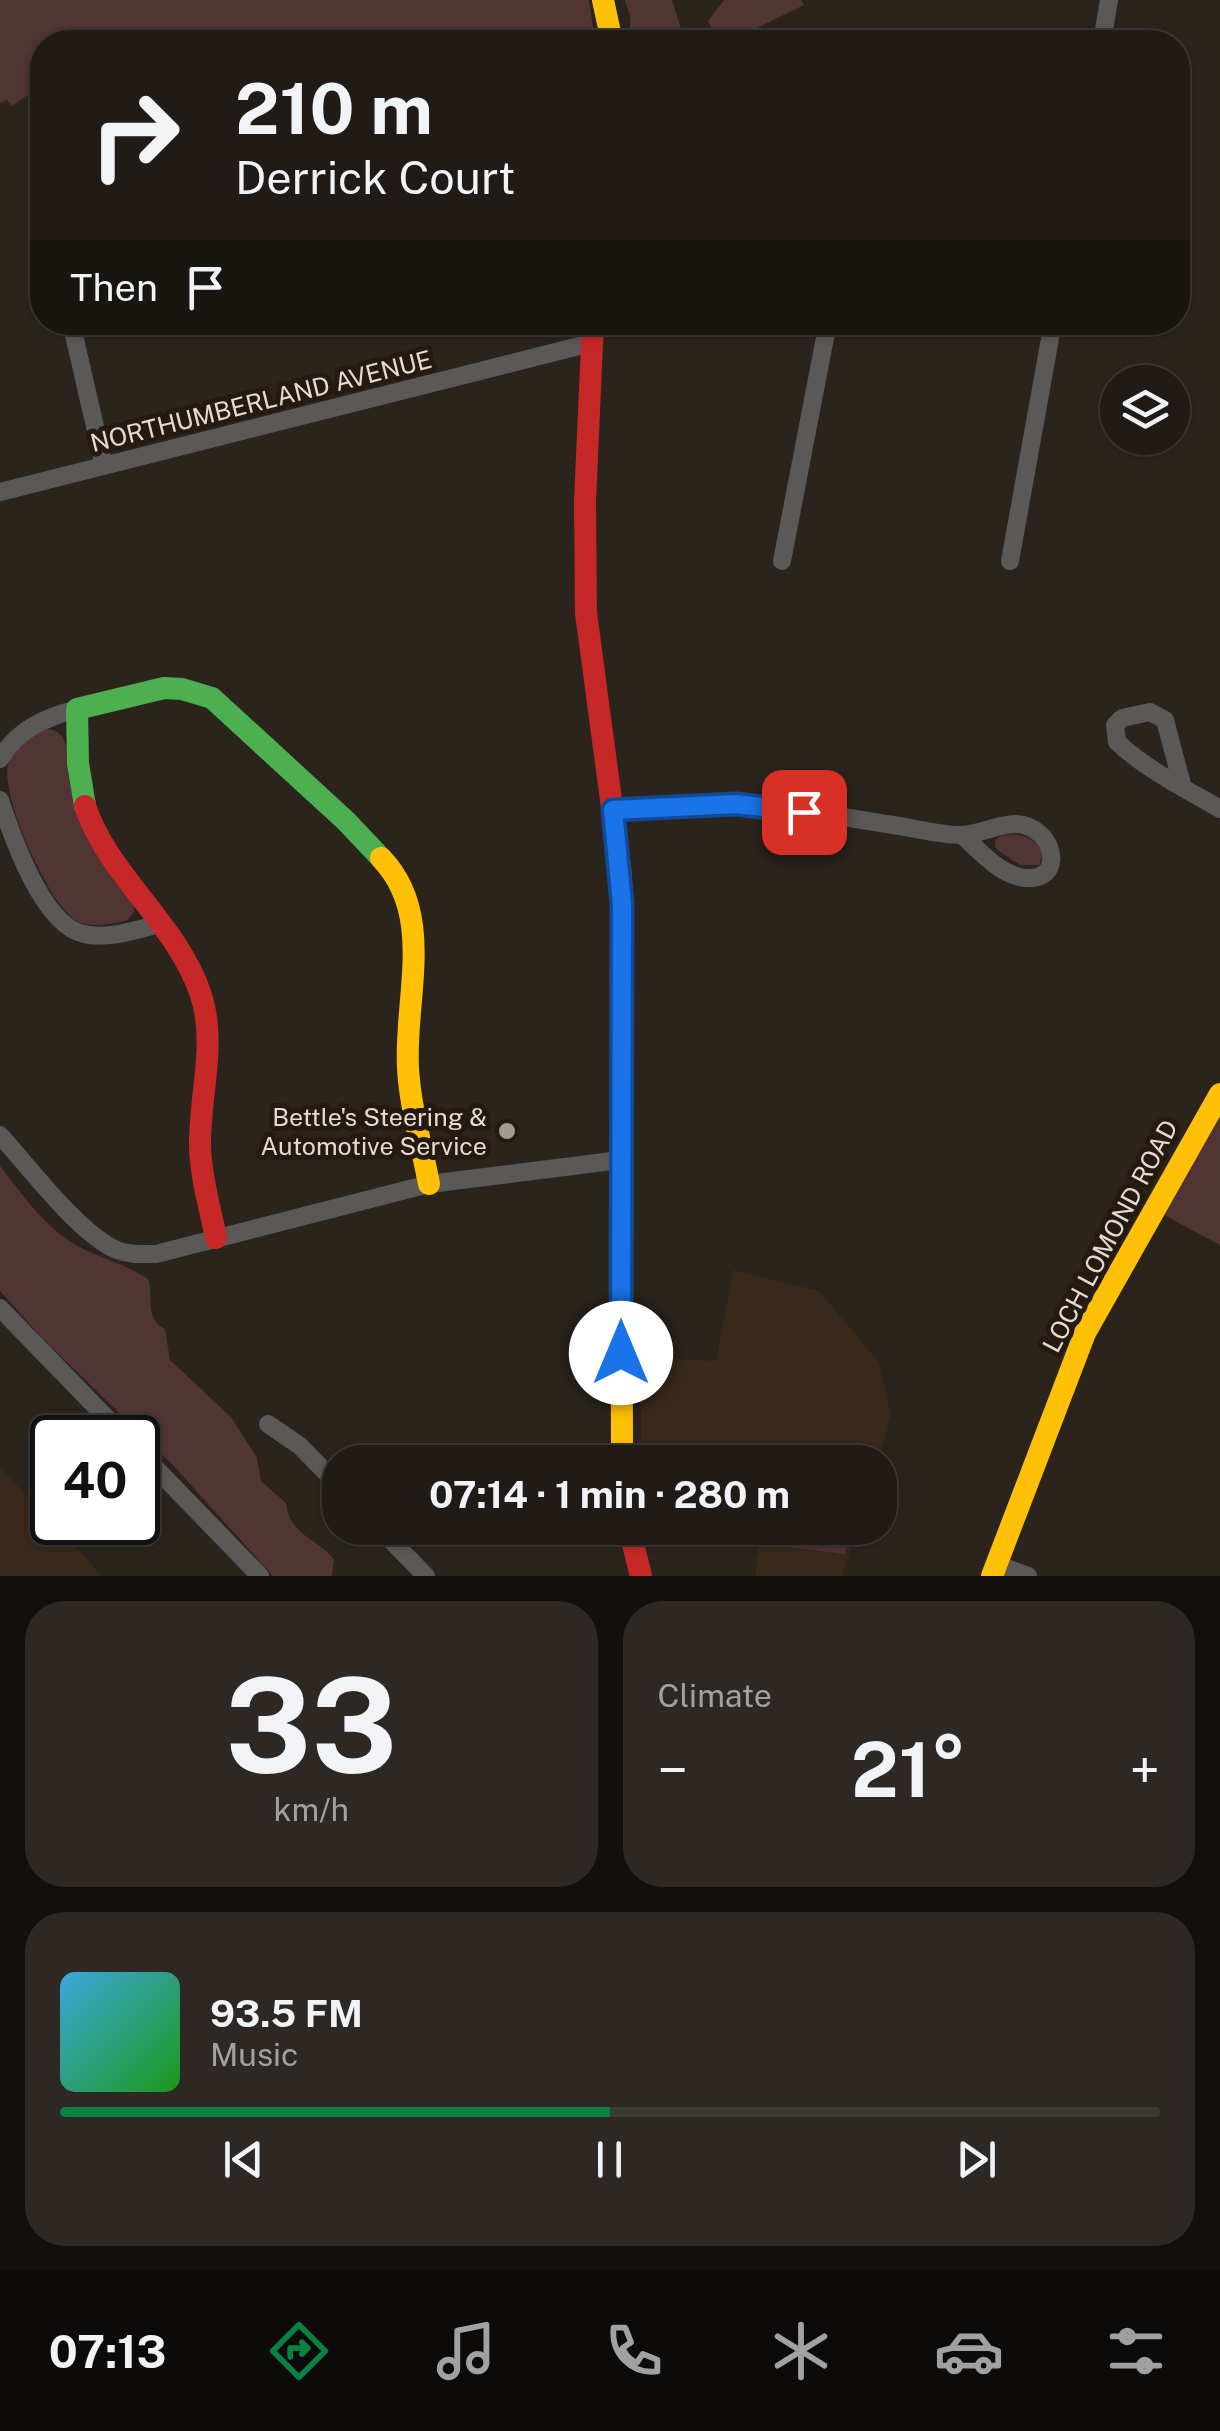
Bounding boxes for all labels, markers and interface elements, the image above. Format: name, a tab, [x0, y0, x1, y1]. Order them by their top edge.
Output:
text: 210 m	[235, 67, 433, 150]
icon: right	[70, 70, 200, 200]
text: Derrick Court	[235, 151, 516, 204]
icon: arrive	[178, 260, 233, 315]
text: Then	[70, 265, 158, 310]
street label: NORTHUMBERLAND AVENUE	[87, 344, 435, 458]
map controls	[1100, 365, 1190, 455]
button: layers	[1100, 365, 1190, 455]
pin	[762, 770, 847, 855]
icon: arrive	[777, 785, 832, 840]
place label: Bettle's Steering & Automotive Service	[260, 1102, 487, 1161]
street label: LOCH LOMOND ROAD	[1036, 1115, 1184, 1357]
marker: Bettle's Steering & Automotive Service	[496, 1120, 518, 1142]
position arrow	[569, 1301, 673, 1405]
speed limit sign: 40	[30, 1415, 160, 1545]
text: 07:14 · 1 min · 280 m	[429, 1472, 790, 1517]
text: 33	[225, 1650, 398, 1802]
text: Climate	[658, 1677, 772, 1714]
text: 21°	[851, 1726, 966, 1814]
text: −	[658, 1738, 688, 1802]
text: +	[1130, 1738, 1160, 1802]
text: km/h	[274, 1791, 349, 1828]
text: 93.5 FM	[210, 1991, 363, 2036]
text: Music	[210, 2036, 298, 2073]
icon: previous	[216, 2132, 271, 2187]
icon: pause	[582, 2132, 637, 2187]
icon: next	[949, 2132, 1004, 2187]
icon: directions	[264, 2316, 334, 2386]
icon: music	[431, 2316, 501, 2386]
icon: phone	[599, 2316, 669, 2386]
icon: climate	[766, 2316, 836, 2386]
icon: car	[934, 2316, 1004, 2386]
icon: filters	[1101, 2316, 1171, 2386]
text: 07:13	[49, 2325, 166, 2378]

